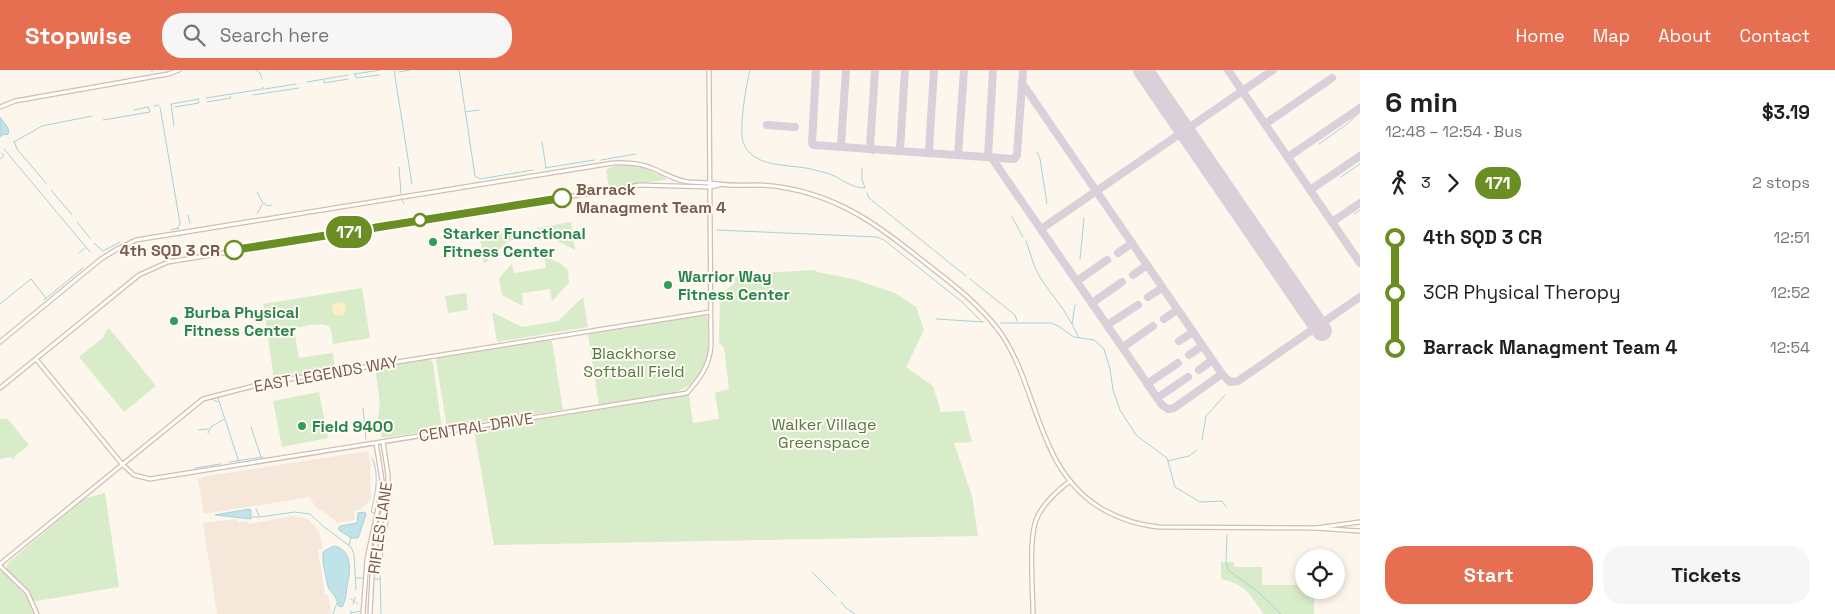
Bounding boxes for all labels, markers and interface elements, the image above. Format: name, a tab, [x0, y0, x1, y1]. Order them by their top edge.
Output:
search box	[162, 13, 512, 58]
text: Stopwise	[25, 20, 132, 51]
icon: search	[180, 21, 208, 49]
text: Search here	[220, 23, 329, 48]
text: Home	[1516, 24, 1565, 47]
text: Map	[1593, 24, 1630, 47]
text: About	[1658, 24, 1712, 47]
text: Contact	[1740, 24, 1810, 47]
text: 6 min	[1385, 84, 1458, 120]
text: $3.19	[1762, 100, 1810, 125]
text: 12:48 – 12:54 · Bus	[1385, 121, 1522, 142]
icon: walk	[1385, 169, 1413, 197]
icon: forward	[1439, 169, 1467, 197]
text: 171	[1485, 171, 1511, 194]
text: 3	[1421, 172, 1431, 193]
text: 2 stops	[1752, 172, 1810, 193]
place label: Barrack Managment Team 4	[576, 179, 726, 218]
marker: Barrack Managment Team 4	[552, 188, 572, 208]
unlabelled marker	[413, 213, 427, 227]
line badge: 171	[320, 216, 378, 248]
text: 171	[336, 220, 362, 243]
place label: Starker Functional Fitness Center	[443, 223, 586, 262]
text: 4th SQD 3 CR	[1423, 225, 1542, 250]
text: 12:51	[1774, 227, 1810, 248]
marker: Starker Functional Fitness Center	[427, 236, 439, 248]
place label: 4th SQD 3 CR	[120, 240, 220, 261]
marker: 4th SQD 3 CR	[224, 240, 244, 260]
place label: Warrior Way Fitness Center	[678, 266, 790, 305]
marker: Warrior Way Fitness Center	[662, 279, 674, 291]
text: 3CR Physical Theropy	[1423, 280, 1621, 305]
text: 12:52	[1771, 282, 1810, 303]
place label: Burba Physical Fitness Center	[184, 302, 299, 341]
marker: Burba Physical Fitness Center	[168, 315, 180, 327]
text: Barrack Managment Team 4	[1423, 335, 1677, 360]
text: 12:54	[1770, 337, 1810, 358]
park label: Blackhorse Softball Field	[583, 343, 685, 382]
street label: EAST LEGENDS WAY	[252, 351, 400, 397]
street label: CENTRAL DRIVE	[417, 408, 535, 446]
park label: Walker Village Greenspace	[772, 414, 876, 453]
place label: Field 9400	[312, 416, 393, 437]
marker: Field 9400	[296, 420, 308, 432]
street label: RIFLES LANE	[363, 481, 397, 575]
button: Start	[1385, 546, 1593, 604]
button: Tickets	[1603, 546, 1810, 604]
map controls	[1295, 549, 1345, 599]
button: locate	[1295, 549, 1345, 599]

